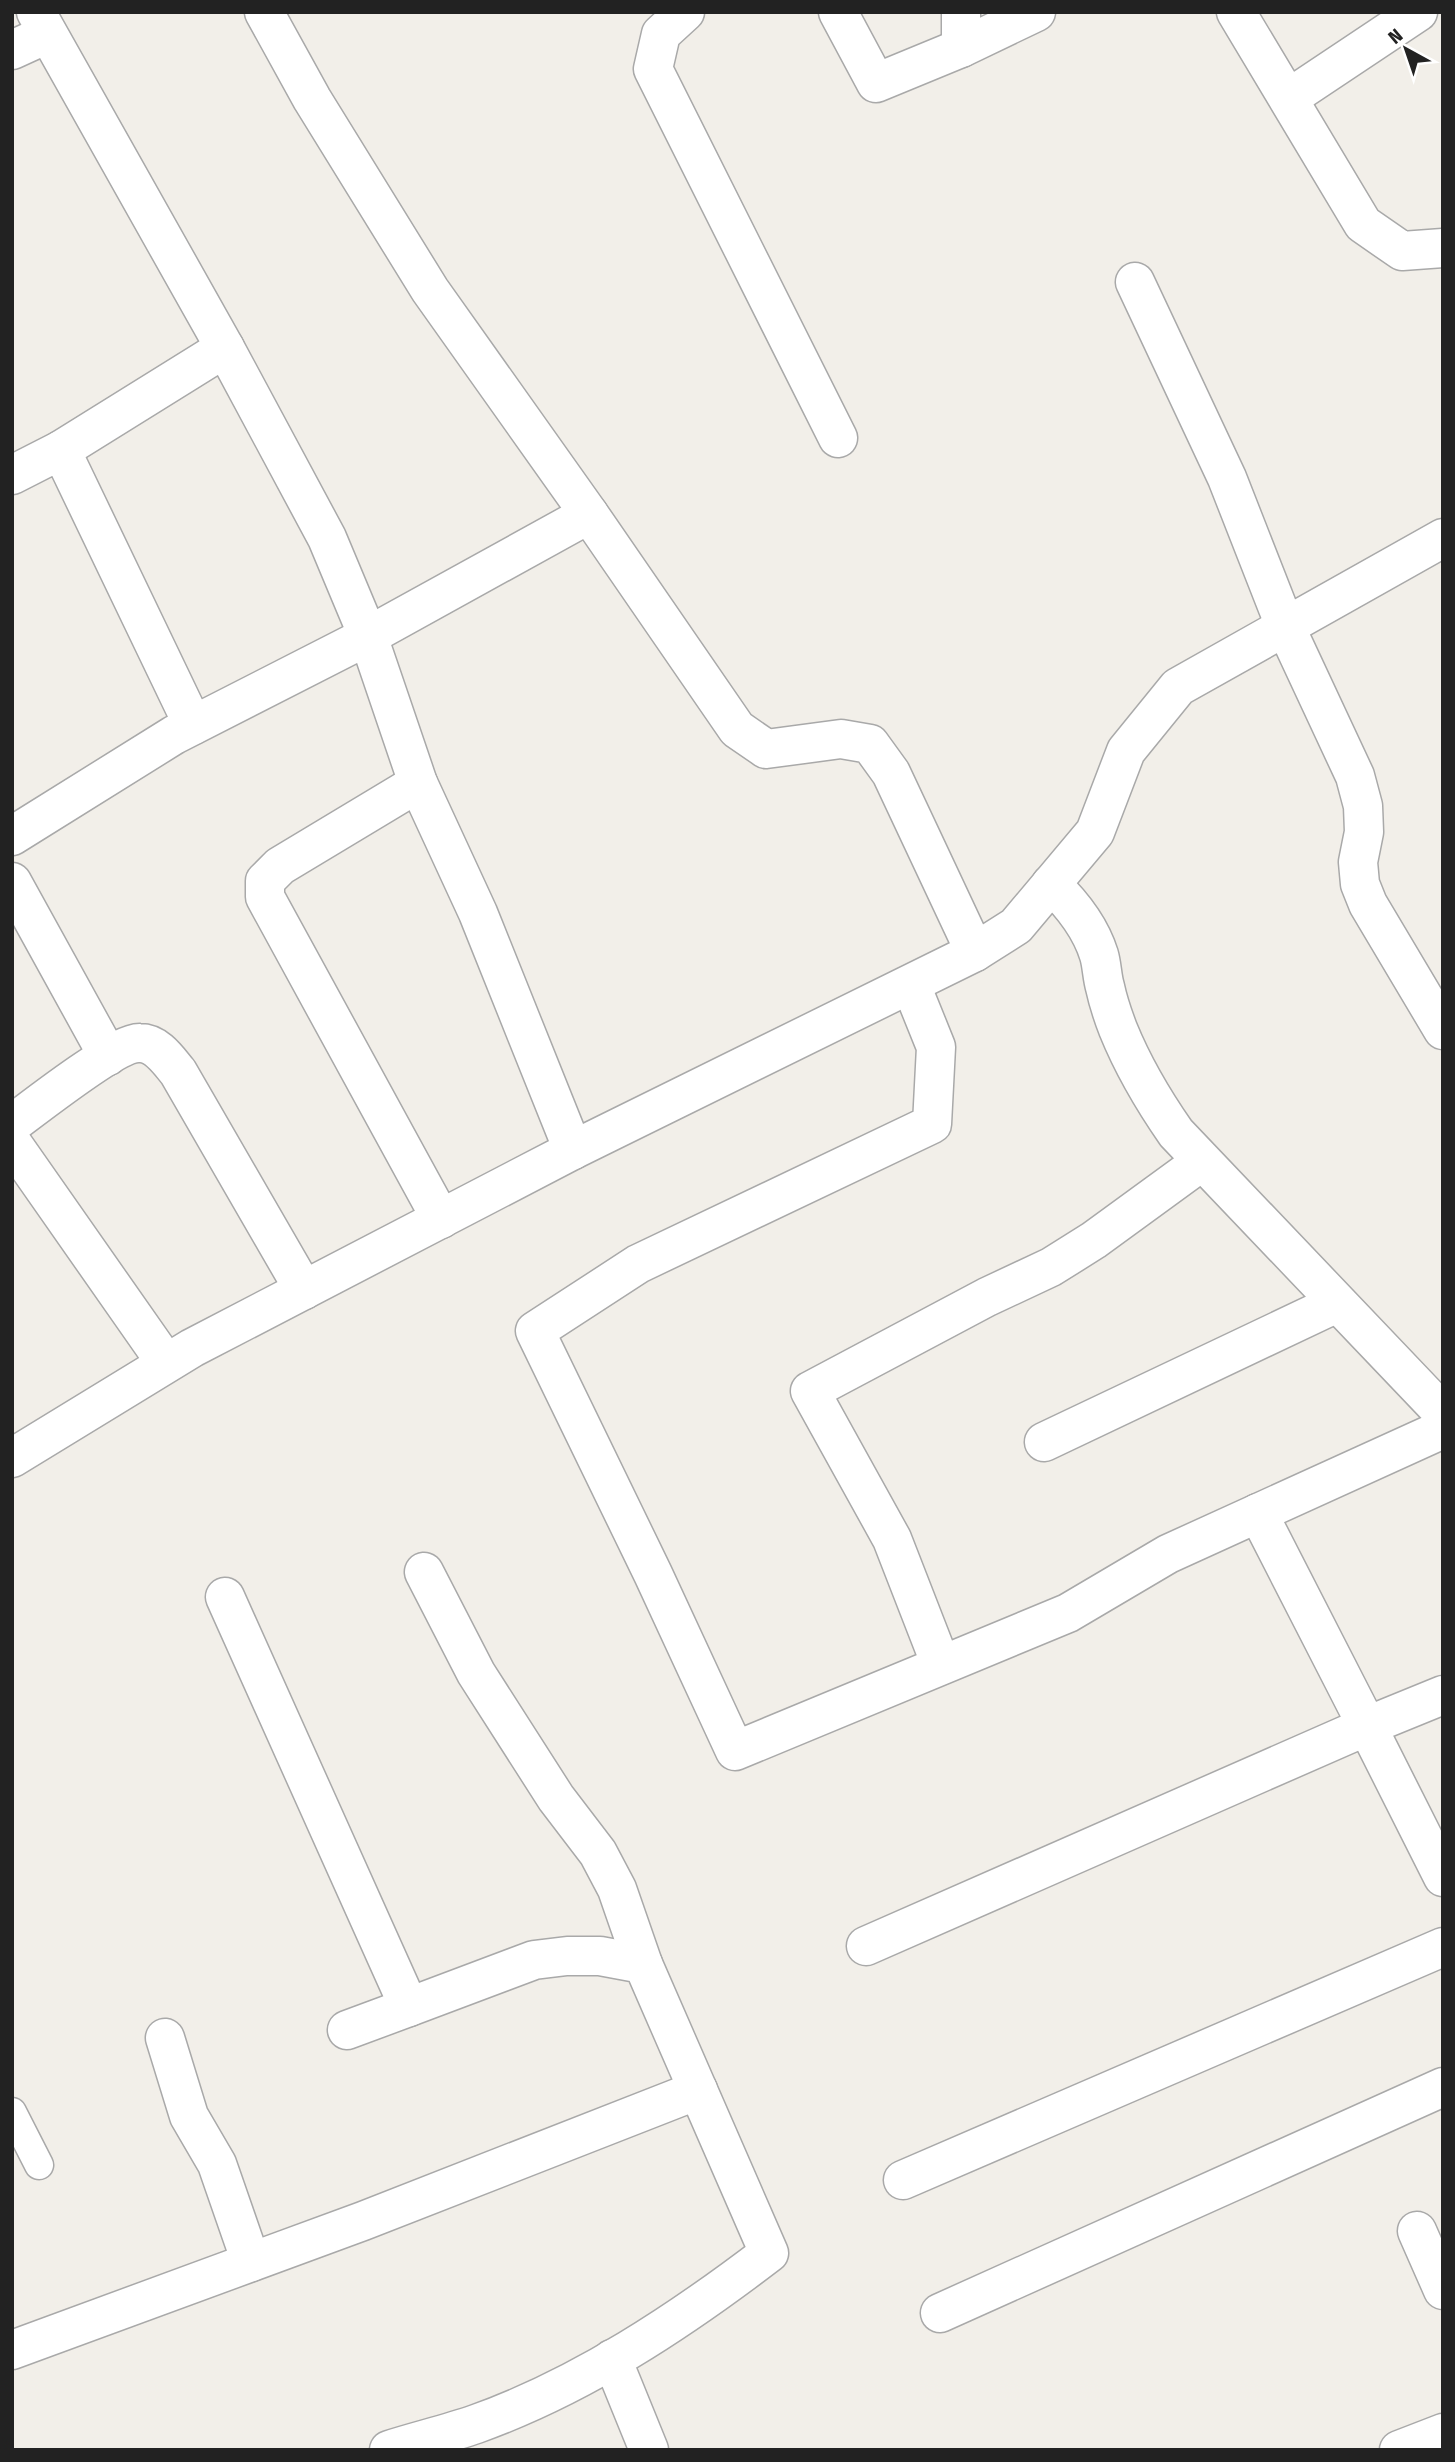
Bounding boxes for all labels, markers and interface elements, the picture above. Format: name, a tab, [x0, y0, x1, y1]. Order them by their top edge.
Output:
north arrow	[1371, 14, 1441, 84]
text: N	[1384, 24, 1407, 49]

